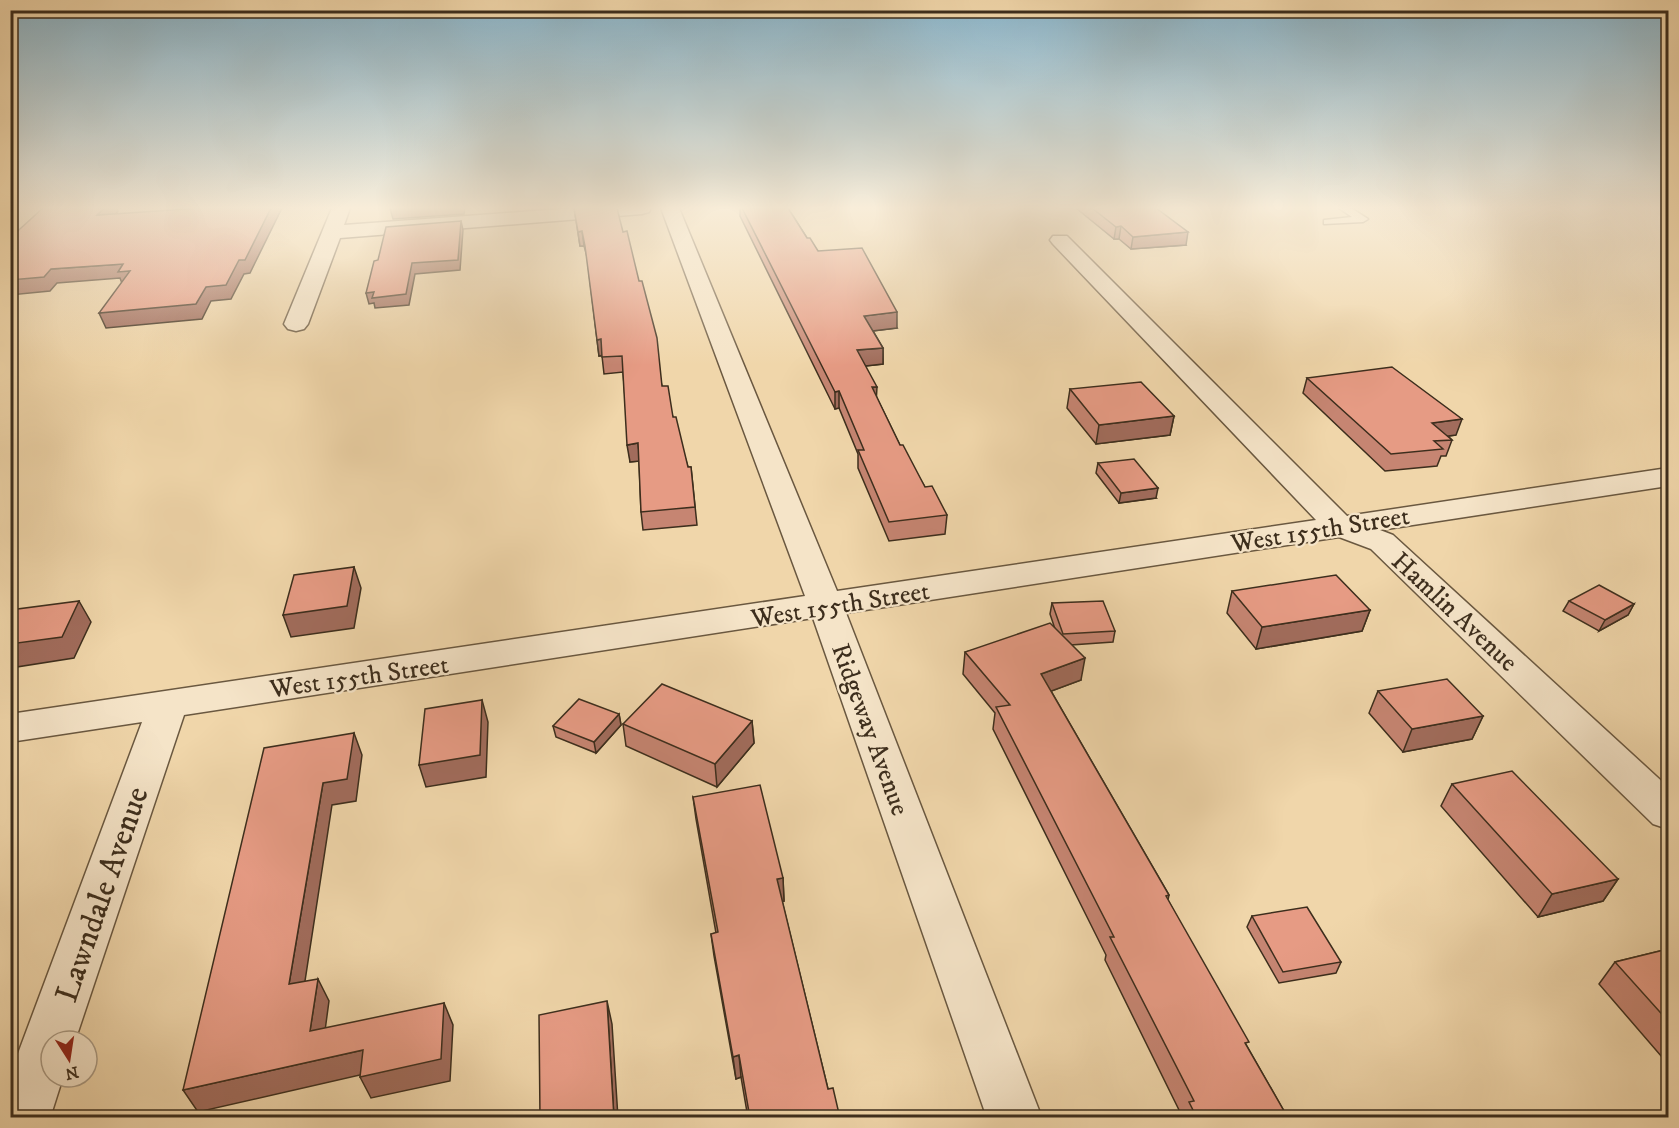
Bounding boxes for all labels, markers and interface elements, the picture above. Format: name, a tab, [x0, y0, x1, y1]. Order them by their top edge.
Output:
street label: West 155th Street	[1228, 500, 1412, 561]
street label: Hamlin Avenue	[1384, 545, 1524, 679]
street label: West 155th Street	[748, 575, 932, 636]
street label: Ridgeway Avenue	[823, 639, 916, 820]
street label: West 155th Street	[267, 649, 451, 707]
street label: Lawndale Avenue	[47, 782, 158, 1008]
north arrow	[39, 1029, 99, 1089]
text: N	[63, 1062, 80, 1084]

